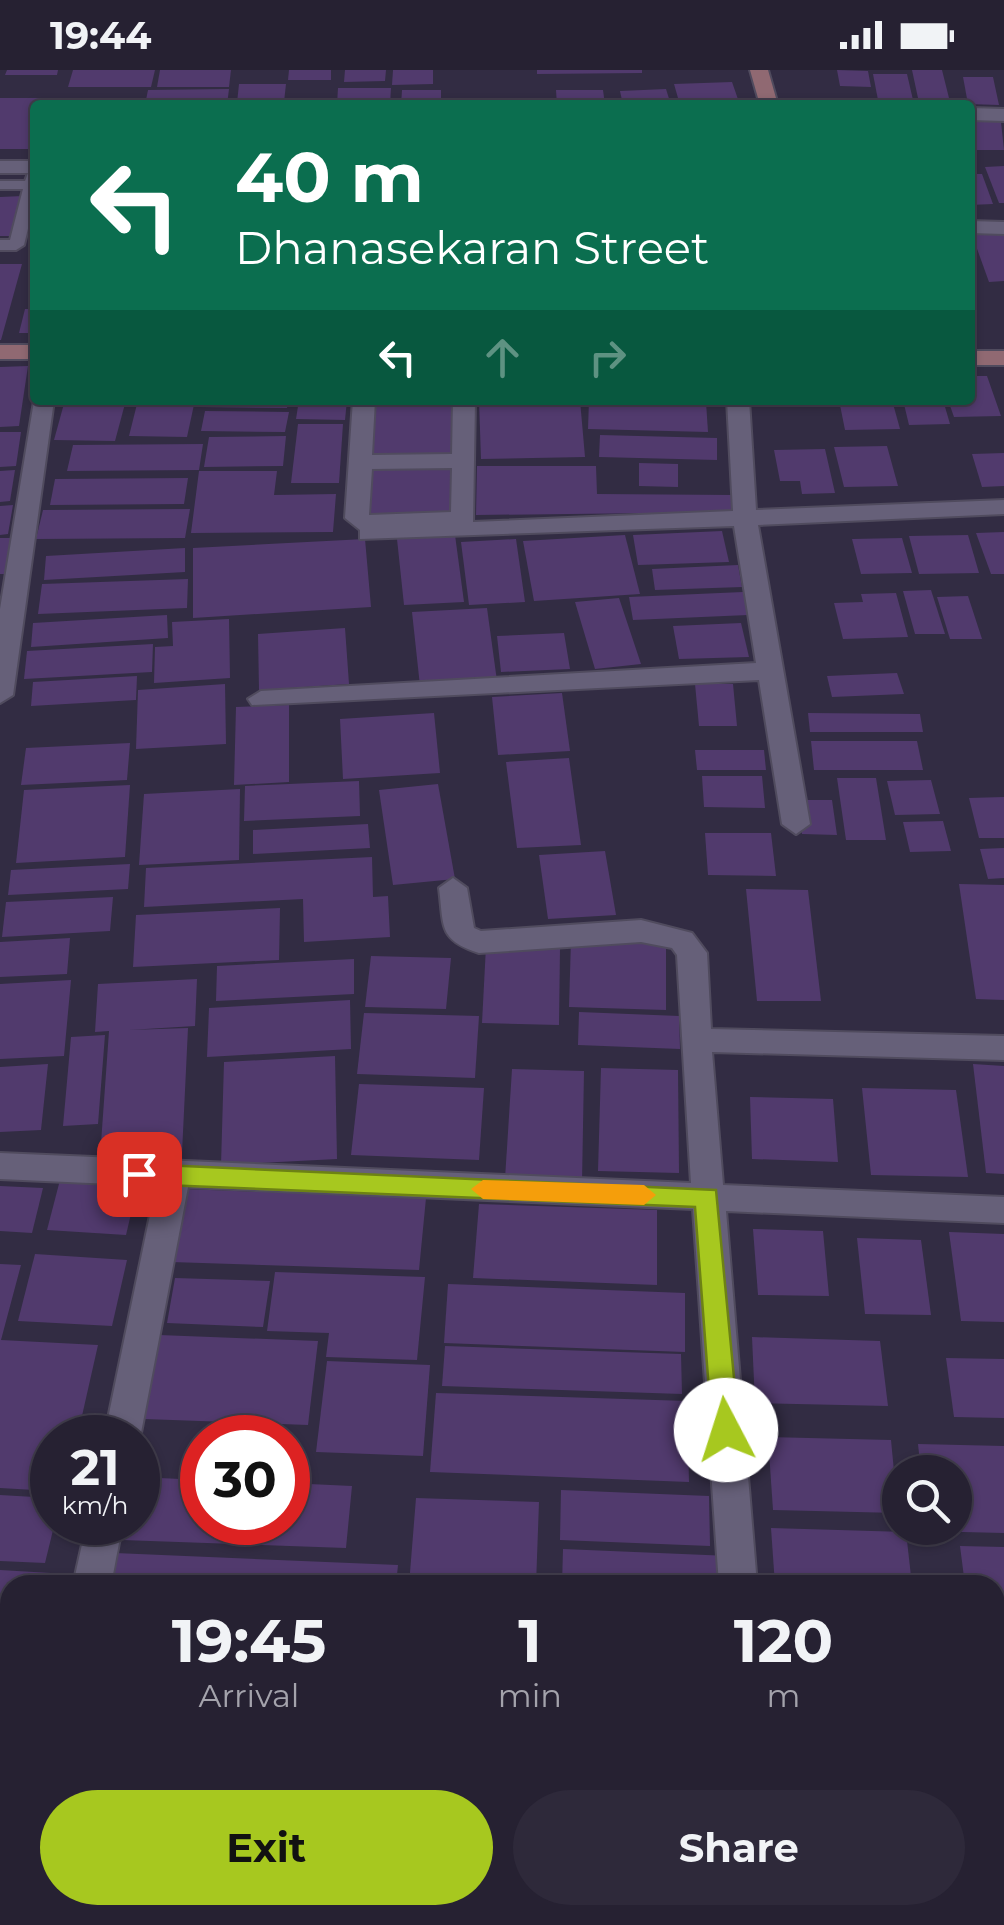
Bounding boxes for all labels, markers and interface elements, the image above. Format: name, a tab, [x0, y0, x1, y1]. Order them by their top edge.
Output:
text: 19:44	[50, 12, 151, 59]
text: 40 m	[235, 134, 424, 220]
icon: left	[70, 140, 200, 270]
text: Dhanasekaran Street	[235, 220, 709, 275]
icon: left	[370, 330, 425, 385]
icon: ahead	[475, 330, 530, 385]
icon: right	[580, 330, 635, 385]
pin	[97, 1132, 182, 1217]
icon: arrive	[112, 1147, 167, 1202]
position arrow	[674, 1378, 778, 1482]
speed limit sign: 30	[180, 1415, 310, 1545]
text: 21	[70, 1437, 120, 1498]
map controls	[882, 1455, 972, 1545]
button: search	[882, 1455, 972, 1545]
text: km/h	[62, 1490, 128, 1520]
text: 19:45	[172, 1604, 326, 1677]
text: 1	[518, 1604, 542, 1677]
text: 120	[734, 1604, 833, 1677]
text: Arrival	[198, 1676, 299, 1715]
text: min	[498, 1676, 562, 1715]
text: m	[767, 1676, 800, 1715]
button: Exit	[40, 1790, 493, 1905]
button: Share	[513, 1790, 965, 1905]

